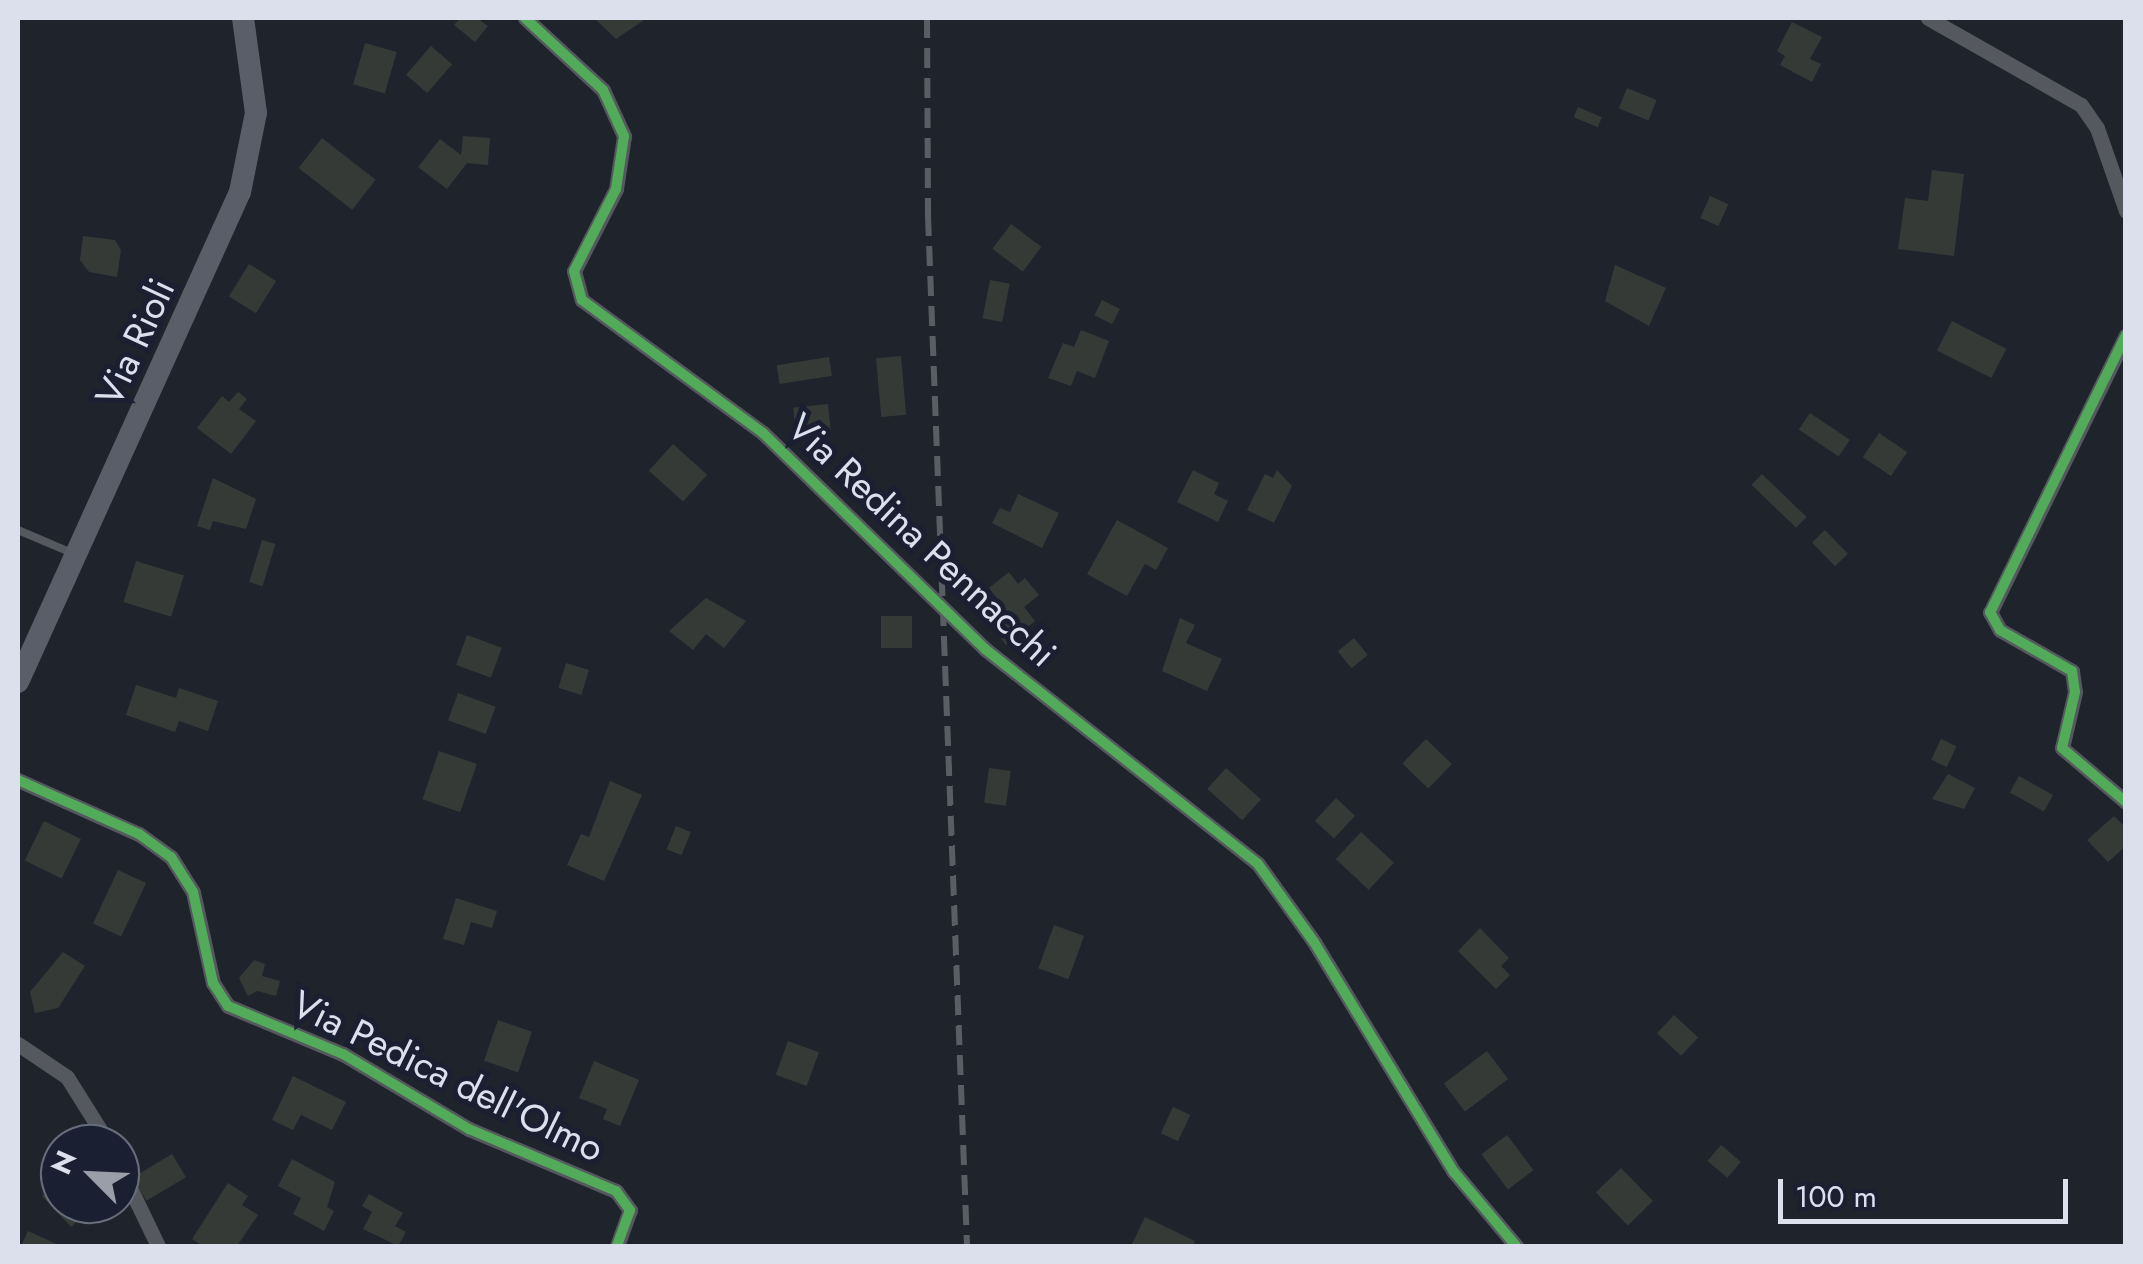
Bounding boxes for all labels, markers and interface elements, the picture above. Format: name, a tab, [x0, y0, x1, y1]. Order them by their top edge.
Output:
street label: Via Rioli	[86, 271, 184, 413]
street label: Via Redina Pennacchi	[778, 404, 1066, 676]
street label: Via Pedica dell'Olmo	[285, 981, 611, 1171]
north arrow	[40, 1124, 140, 1224]
text: N	[41, 1144, 87, 1181]
scale bar	[1783, 1159, 2073, 1221]
text: 100 m	[1795, 1175, 1877, 1218]

